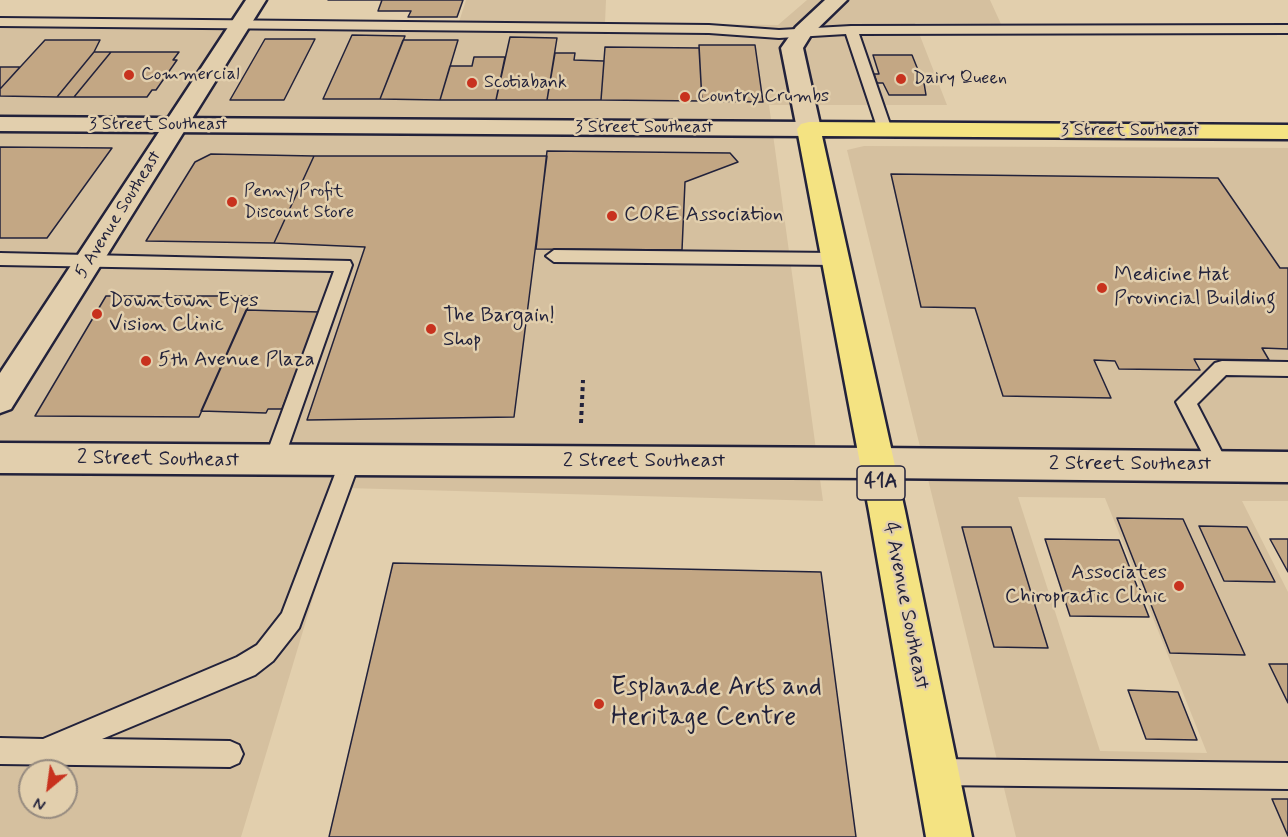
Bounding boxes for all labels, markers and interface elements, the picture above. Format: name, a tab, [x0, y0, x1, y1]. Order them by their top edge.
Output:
place label: Commercial	[141, 64, 240, 86]
marker: Commercial	[122, 68, 136, 82]
place label: Dairy Queen	[913, 68, 1007, 90]
place label: Scotiabank	[484, 72, 567, 94]
marker: Dairy Queen	[894, 72, 908, 86]
marker: Scotiabank	[465, 76, 479, 90]
place label: Country Crumbs	[697, 86, 829, 108]
marker: Country Crumbs	[678, 90, 692, 104]
street label: 3 Street Southeast	[89, 114, 227, 136]
street label: 3 Street Southeast	[575, 117, 713, 139]
street label: 3 Street Southeast	[1061, 120, 1199, 142]
street label: 5 Avenue Southeast	[71, 147, 167, 283]
place label: Penny Profit Discount Store	[244, 181, 354, 224]
marker: Penny Profit Discount Store	[225, 195, 239, 209]
place label: CORE Association	[624, 203, 783, 229]
marker: CORE Association	[605, 209, 619, 223]
place label: Medicine Hat Provincial Building	[1114, 263, 1276, 313]
marker: Medicine Hat Provincial Building	[1095, 281, 1109, 295]
place label: Downtown Eyes Vision Clinic	[109, 289, 259, 339]
place label: The Bargain! Shop	[443, 304, 555, 354]
marker: Downtown Eyes Vision Clinic	[90, 307, 104, 321]
marker: The Bargain! Shop	[424, 322, 438, 336]
place label: 5th Avenue Plaza	[158, 348, 315, 374]
marker: 5th Avenue Plaza	[139, 354, 153, 368]
street label: 2 Street Southeast	[77, 446, 239, 474]
street label: 2 Street Southeast	[563, 449, 725, 475]
street label: 2 Street Southeast	[1049, 452, 1211, 478]
road number: 41A	[857, 466, 905, 500]
street label: 4 Avenue Southeast	[876, 520, 934, 692]
place label: Associates Chiropractic Clinic	[1005, 561, 1167, 611]
marker: Associates Chiropractic Clinic	[1172, 579, 1186, 593]
place label: Esplanade Arts and Heritage Centre	[611, 673, 822, 734]
marker: Esplanade Arts and Heritage Centre	[592, 697, 606, 711]
north arrow	[18, 759, 78, 819]
text: N	[30, 792, 50, 815]

